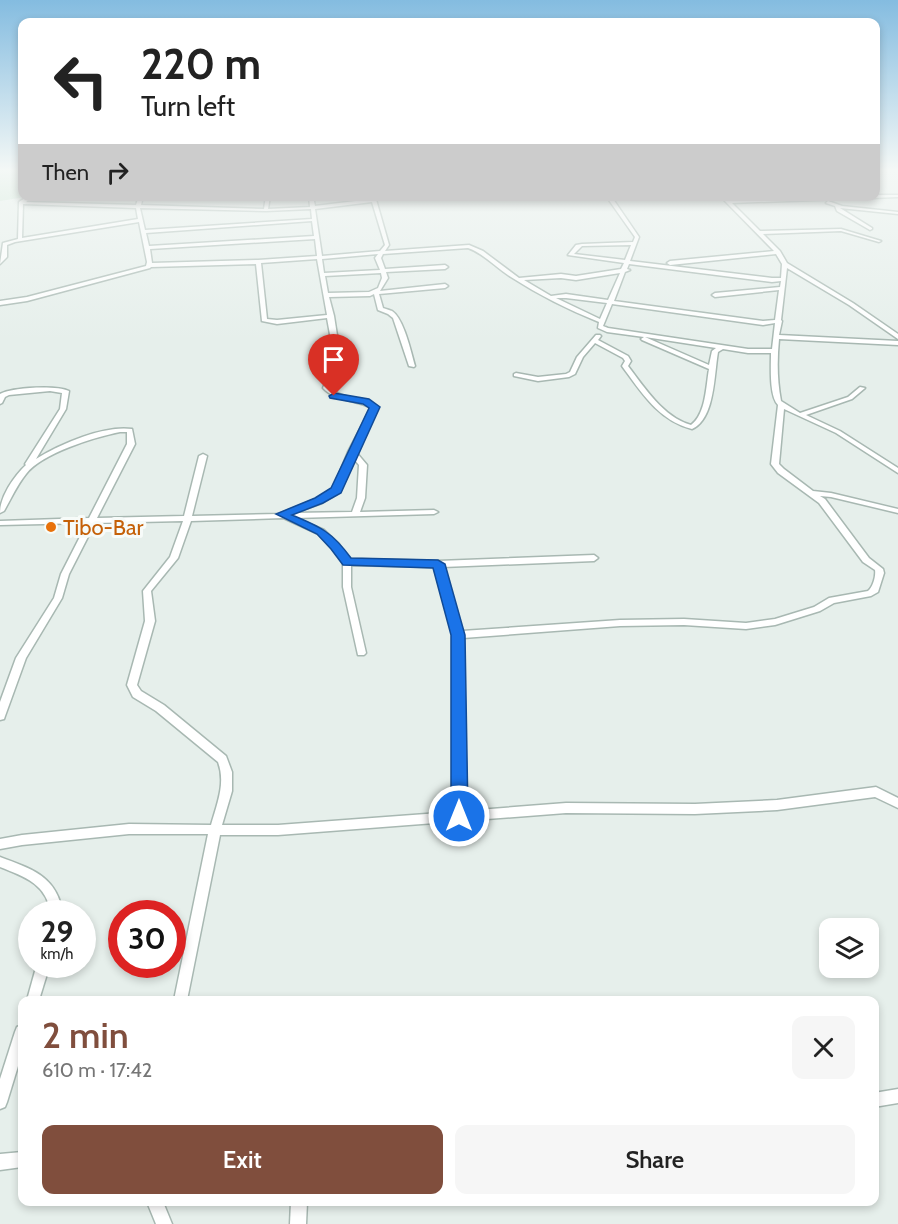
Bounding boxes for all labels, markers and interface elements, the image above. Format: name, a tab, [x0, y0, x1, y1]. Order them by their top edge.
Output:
text: 220 m	[141, 38, 261, 90]
icon: left	[42, 42, 120, 120]
text: Turn left	[141, 90, 235, 123]
icon: right	[101, 156, 134, 189]
text: Then	[42, 159, 89, 186]
pin	[308, 334, 359, 396]
icon: arrive	[317, 343, 350, 376]
place label: Tibo-Bar	[63, 514, 144, 541]
marker: Tibo-Bar	[44, 520, 58, 534]
position arrow	[427, 784, 491, 848]
speed limit sign: 30	[108, 900, 186, 978]
text: 29	[41, 913, 73, 950]
map controls	[819, 918, 879, 978]
button: layers	[819, 918, 879, 978]
text: km/h	[41, 945, 73, 963]
text: 2 min	[42, 1013, 129, 1057]
button: close	[792, 1016, 855, 1079]
text: 610 m · 17:42	[42, 1058, 152, 1082]
button: Exit	[42, 1125, 443, 1194]
button: Share	[455, 1125, 855, 1194]

